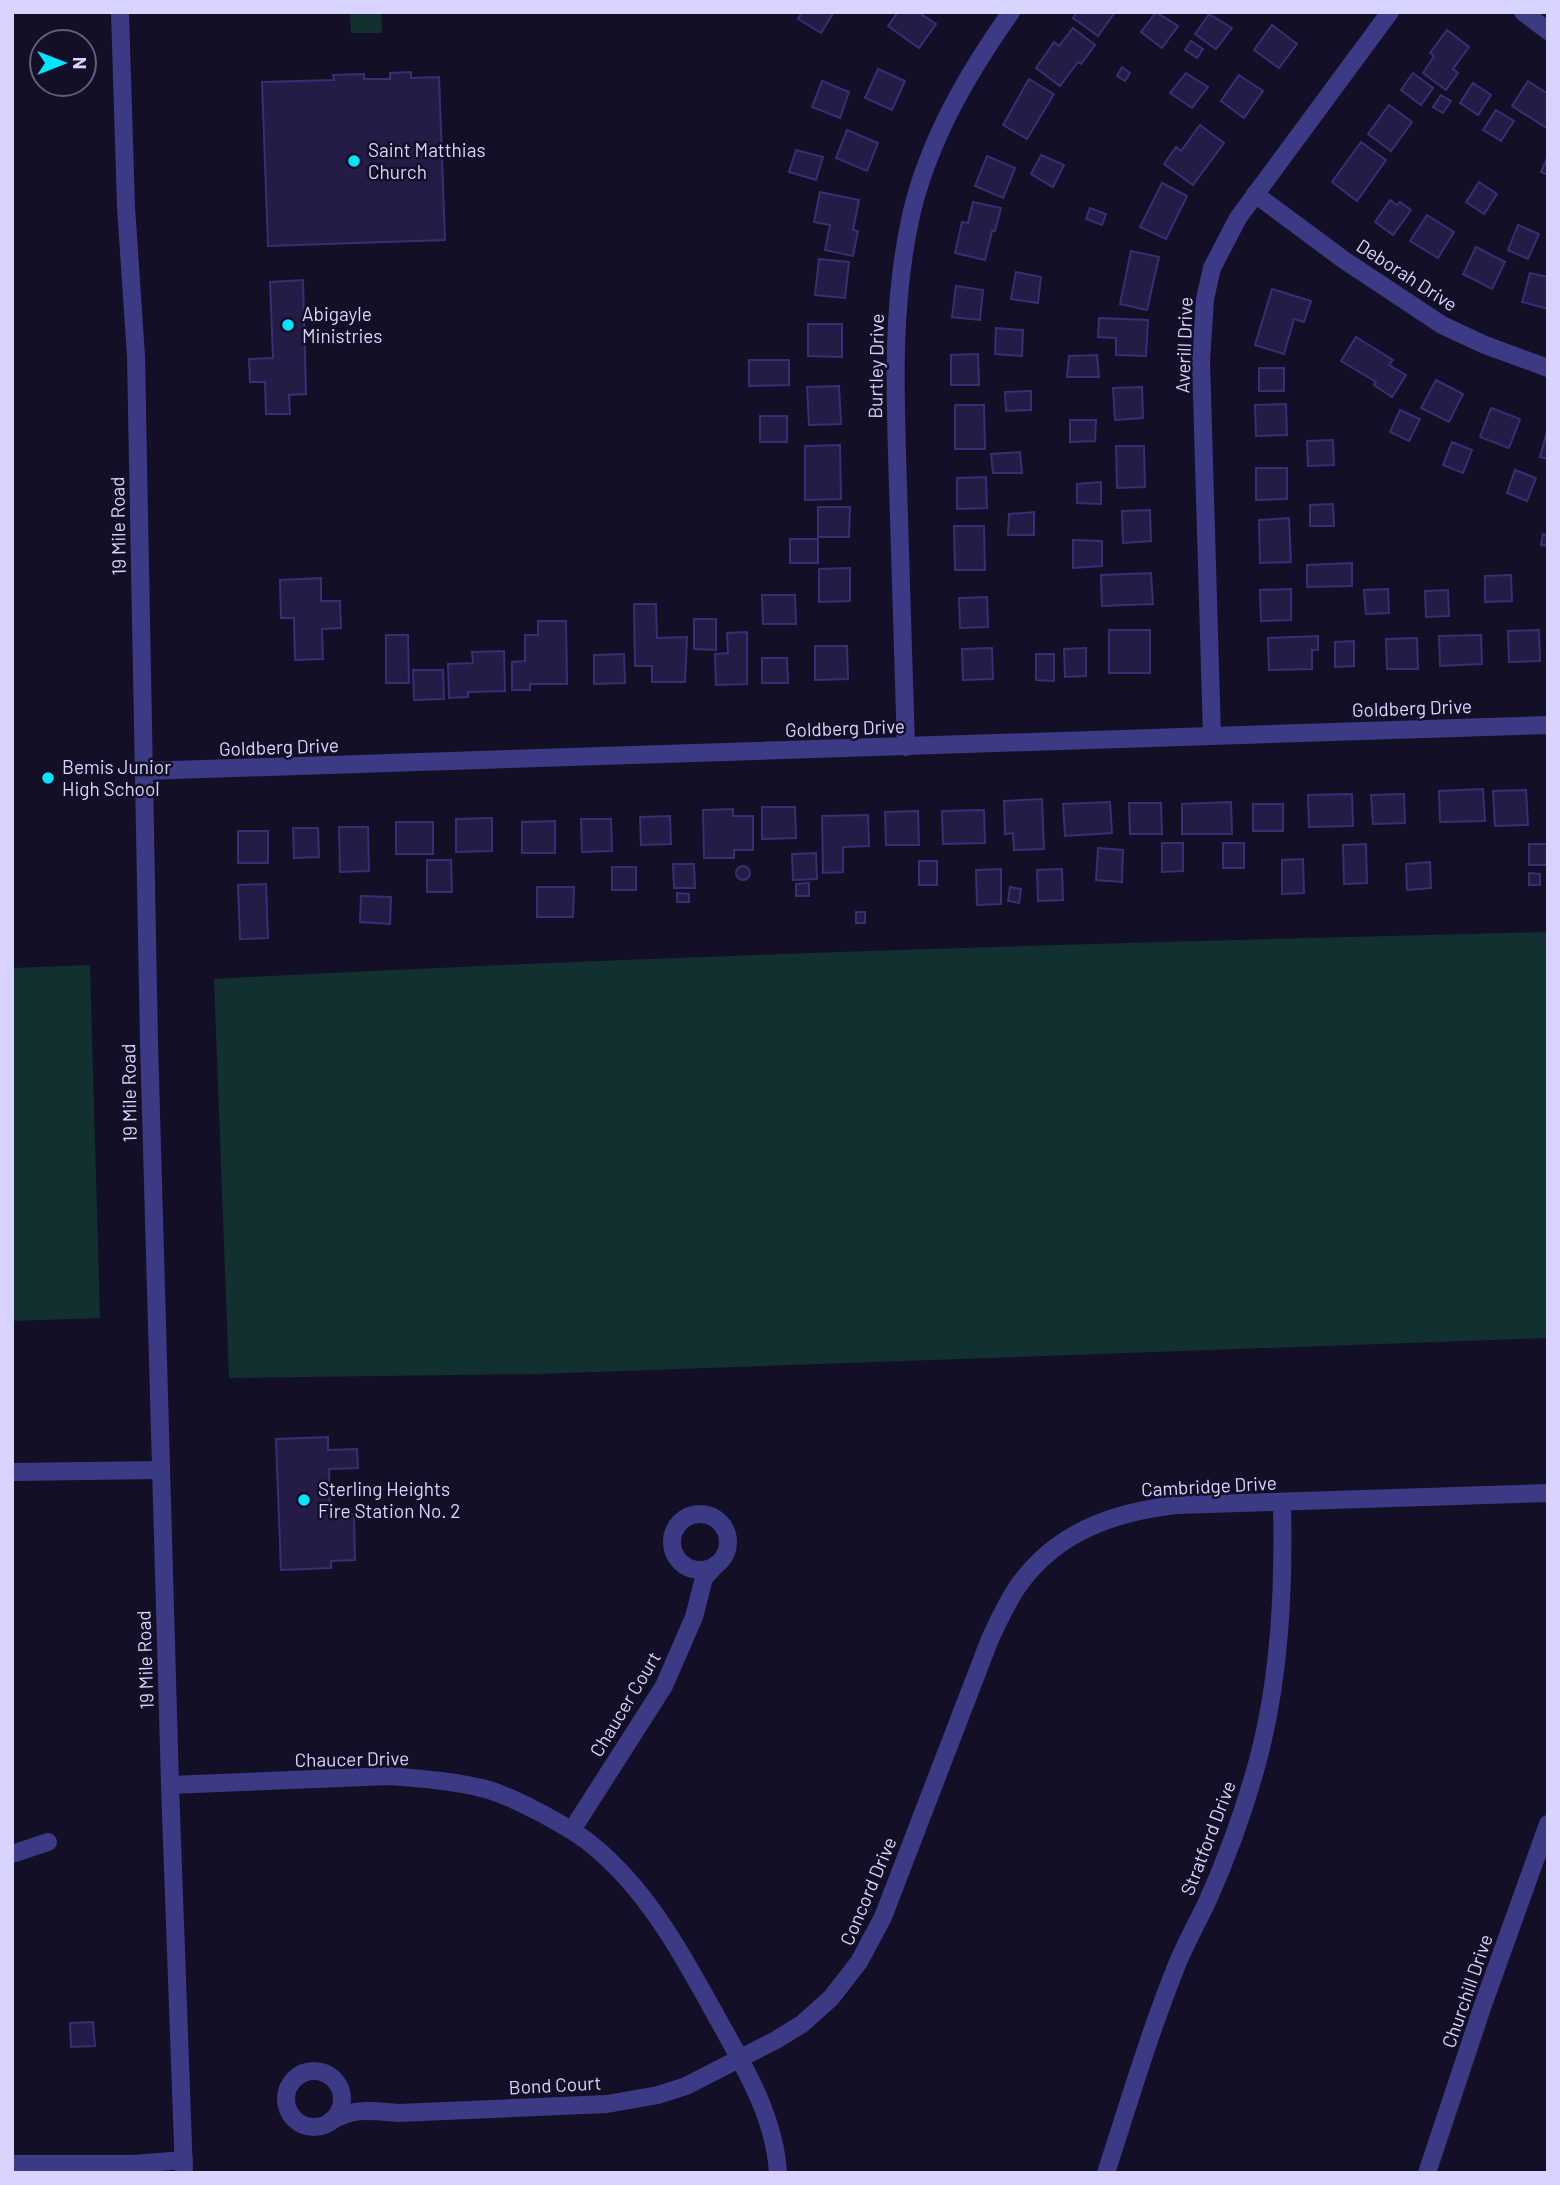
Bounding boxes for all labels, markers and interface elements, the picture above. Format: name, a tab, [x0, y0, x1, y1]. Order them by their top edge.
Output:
north arrow	[28, 28, 98, 98]
text: N	[69, 57, 92, 69]
place label: Saint Matthias Church	[368, 138, 486, 183]
marker: Saint Matthias Church	[346, 153, 362, 169]
street label: Deborah Drive	[1353, 234, 1462, 316]
street label: Averill Drive	[1170, 296, 1197, 394]
place label: Abigayle Ministries	[302, 302, 382, 347]
street label: Burtley Drive	[863, 313, 888, 419]
marker: Abigayle Ministries	[280, 317, 296, 333]
street label: 19 Mile Road	[105, 476, 130, 576]
street label: Goldberg Drive	[1352, 694, 1472, 721]
street label: Goldberg Drive	[785, 714, 905, 741]
street label: Goldberg Drive	[219, 733, 339, 760]
place label: Bemis Junior High School	[62, 755, 171, 800]
marker: Bemis Junior High School	[40, 770, 56, 786]
street label: 19 Mile Road	[116, 1043, 141, 1143]
street label: Cambridge Drive	[1141, 1470, 1277, 1501]
place label: Sterling Heights Fire Station No. 2	[318, 1477, 460, 1522]
marker: Sterling Heights Fire Station No. 2	[296, 1492, 312, 1508]
street label: 19 Mile Road	[131, 1610, 158, 1710]
street label: Chaucer Court	[584, 1647, 665, 1760]
street label: Chaucer Drive	[294, 1746, 410, 1771]
street label: Stratford Drive	[1175, 1777, 1240, 1898]
street label: Concord Drive	[834, 1833, 901, 1948]
street label: Churchill Drive	[1436, 1931, 1497, 2051]
street label: Bond Court	[508, 2071, 602, 2098]

